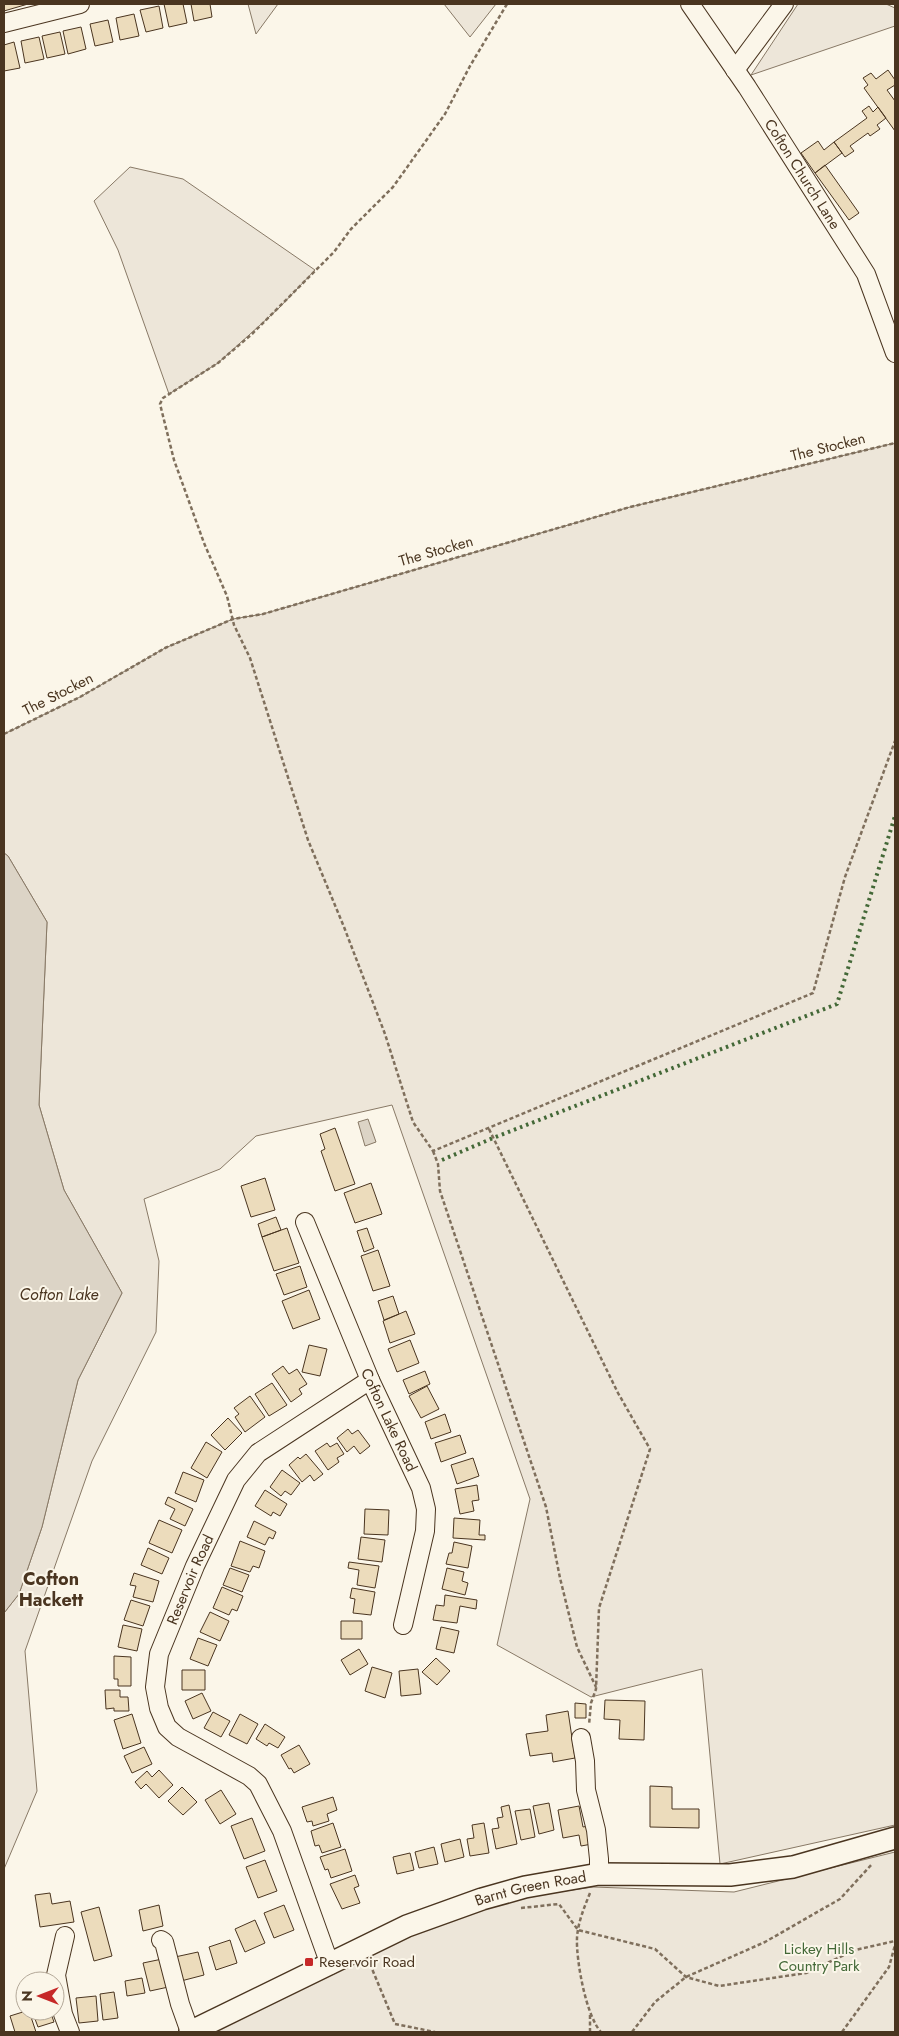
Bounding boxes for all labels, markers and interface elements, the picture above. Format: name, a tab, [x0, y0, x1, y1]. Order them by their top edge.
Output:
street label: Cofton Church Lane	[759, 115, 846, 234]
street label: The Stocken	[788, 427, 868, 467]
street label: The Stocken	[396, 530, 476, 572]
street label: The Stocken	[19, 667, 97, 721]
water label: Cofton Lake	[19, 1283, 99, 1306]
street label: Cofton Lake Road	[355, 1365, 423, 1475]
street label: Reservoir Road	[161, 1531, 219, 1628]
district label: Cofton Hackett	[19, 1566, 84, 1613]
street label: Barnt Green Road	[472, 1865, 588, 1912]
park label: Lickey Hills Country Park	[778, 1938, 860, 1977]
place label: Reservoir Road	[319, 1951, 415, 1973]
marker: Reservoir Road	[303, 1956, 315, 1968]
north arrow	[15, 1971, 65, 2021]
text: N	[17, 1990, 37, 2002]

